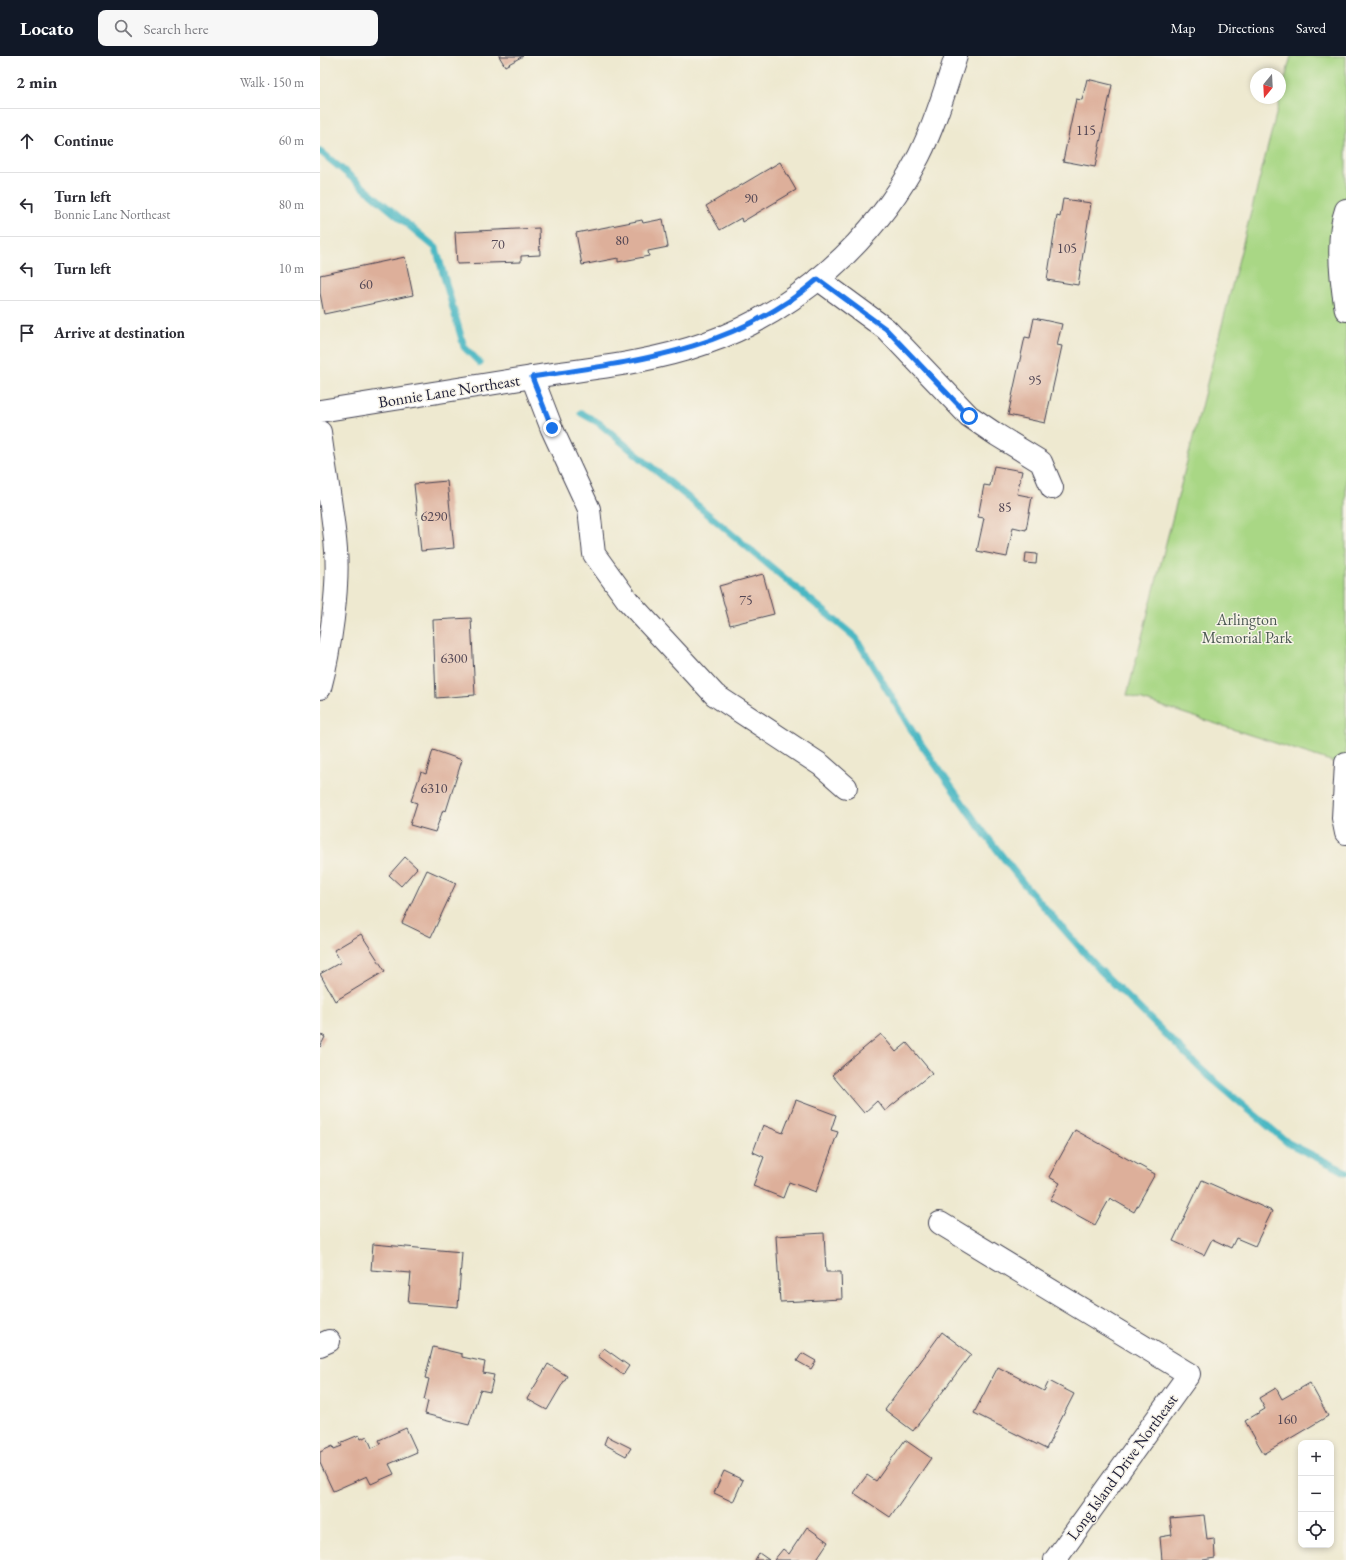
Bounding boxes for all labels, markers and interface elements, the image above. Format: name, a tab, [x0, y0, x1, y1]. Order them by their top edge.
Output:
search box	[98, 10, 378, 46]
text: Locato	[20, 16, 74, 41]
icon: search	[112, 17, 134, 39]
text: Search here	[144, 19, 209, 38]
text: Map	[1170, 19, 1196, 37]
text: Directions	[1218, 19, 1274, 37]
text: Saved	[1296, 19, 1326, 37]
north arrow	[1250, 68, 1286, 104]
text: 2 min	[16, 71, 57, 93]
text: Walk · 150 m	[240, 74, 304, 91]
house number: 115	[1076, 121, 1096, 139]
icon: ahead	[16, 130, 38, 152]
text: Continue	[54, 131, 114, 150]
text: 60 m	[279, 132, 304, 149]
text: Turn left	[54, 187, 111, 206]
house number: 90	[744, 189, 758, 207]
icon: left	[16, 194, 38, 216]
text: 80 m	[279, 196, 304, 213]
text: Bonnie Lane Northeast	[54, 206, 170, 223]
house number: 80	[615, 231, 629, 249]
house number: 70	[491, 235, 505, 253]
house number: 105	[1057, 239, 1077, 257]
icon: left	[16, 258, 38, 280]
text: Turn left	[54, 259, 111, 278]
text: 10 m	[279, 260, 304, 277]
house number: 60	[359, 275, 373, 293]
icon: arrive	[16, 322, 38, 344]
text: Arrive at destination	[54, 323, 185, 342]
street label: Bonnie Lane Northeast	[377, 369, 521, 413]
house number: 95	[1028, 371, 1042, 389]
route start	[960, 407, 978, 425]
route end	[543, 419, 561, 437]
house number: 85	[998, 498, 1012, 516]
house number: 6290	[421, 507, 448, 525]
house number: 75	[739, 591, 753, 609]
park label: Arlington Memorial Park	[1202, 609, 1293, 648]
house number: 6300	[441, 649, 468, 667]
house number: 6310	[421, 779, 448, 797]
street label: Long Island Drive Northeast	[1062, 1390, 1182, 1544]
house number: 160	[1277, 1410, 1297, 1428]
map controls	[1298, 1440, 1334, 1548]
button: +	[1298, 1440, 1334, 1476]
button: −	[1298, 1476, 1334, 1512]
button: locate	[1298, 1512, 1334, 1548]

